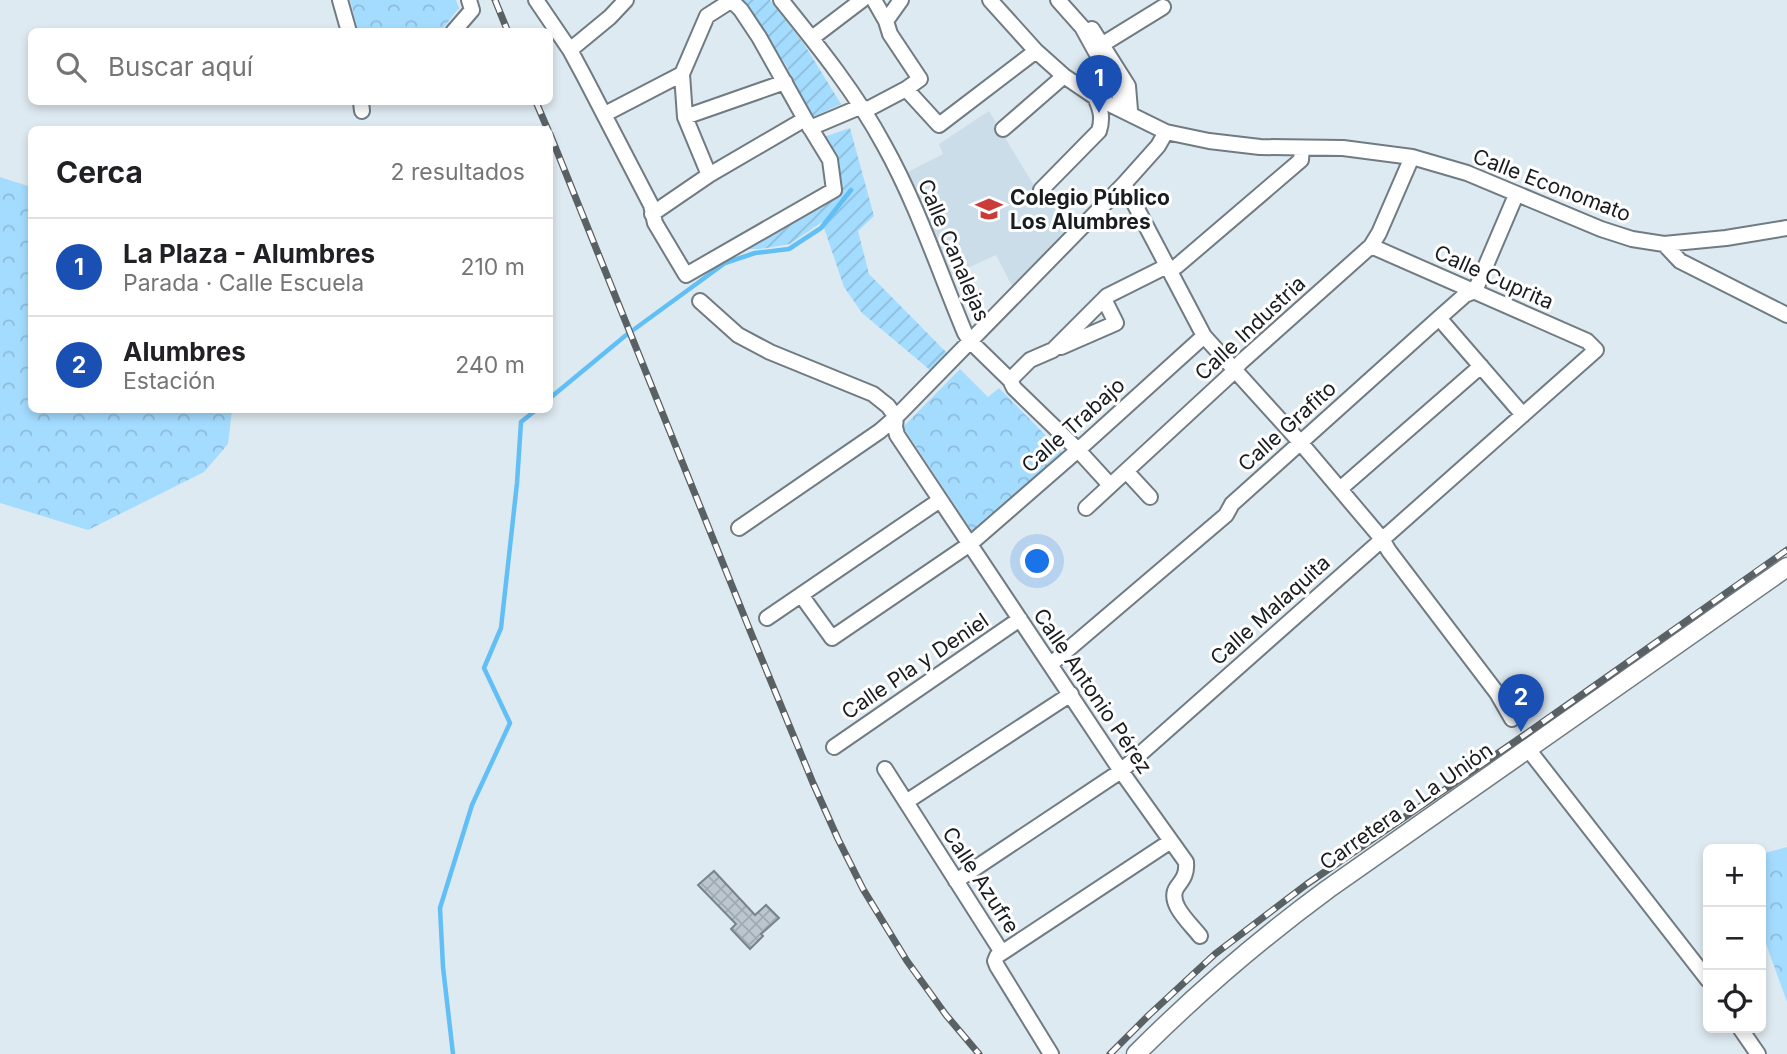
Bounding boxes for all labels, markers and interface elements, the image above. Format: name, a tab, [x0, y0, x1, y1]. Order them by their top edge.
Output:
search box	[28, 28, 553, 105]
icon: search	[52, 48, 90, 86]
text: Buscar aquí	[108, 51, 253, 82]
pin: 1	[1076, 55, 1122, 113]
street label: Calle Economato	[1470, 143, 1634, 227]
text: Cerca	[56, 154, 143, 190]
text: 2 resultados	[391, 158, 525, 186]
street label: Calle Canalejas	[913, 175, 995, 325]
place label: Colegio Público Los Alumbres	[1010, 185, 1170, 234]
school or university icon: Colegio Público Los Alumbres	[974, 194, 1004, 224]
text: La Plaza - Alumbres	[123, 238, 375, 269]
street label: Calle Cuprita	[1430, 240, 1558, 314]
text: 1	[74, 253, 84, 281]
text: 210 m	[460, 253, 525, 281]
text: Parada · Calle Escuela	[123, 269, 364, 297]
street label: Calle Industria	[1190, 270, 1310, 386]
text: Alumbres	[123, 336, 246, 367]
text: 2	[72, 351, 86, 379]
text: 240 m	[455, 351, 525, 379]
text: Estación	[123, 367, 216, 395]
street label: Calle Trabajo	[1016, 372, 1130, 478]
street label: Calle Grafito	[1233, 376, 1341, 476]
your location	[1020, 544, 1054, 578]
street label: Calle Malaquita	[1205, 550, 1335, 670]
street label: Calle Antonio Pérez	[1028, 603, 1158, 779]
street label: Calle Pla y Deniel	[837, 608, 993, 724]
pin: 2	[1498, 674, 1544, 732]
street label: Carretera a La Unión	[1315, 737, 1497, 875]
street label: Calle Azufre	[937, 822, 1025, 938]
map controls	[1703, 844, 1766, 1033]
button: +	[1703, 844, 1766, 907]
button: −	[1703, 907, 1766, 970]
button: locate	[1703, 970, 1766, 1033]

